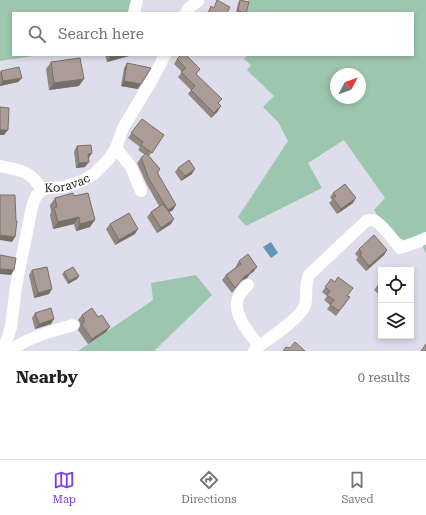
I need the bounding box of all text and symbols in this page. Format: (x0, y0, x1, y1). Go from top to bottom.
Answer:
search box (12, 12, 414, 56)
icon: search (26, 23, 48, 45)
text: Search here (58, 25, 144, 43)
north arrow (330, 68, 366, 104)
street label: Koravac (44, 171, 93, 195)
map controls (378, 267, 414, 339)
button: locate (378, 267, 414, 303)
button: layers (378, 303, 414, 339)
text: Nearby (16, 367, 78, 387)
text: 0 results (358, 370, 410, 385)
tab: Map (53, 469, 76, 506)
tab: Directions (181, 469, 236, 506)
tab: Saved (342, 469, 373, 506)

